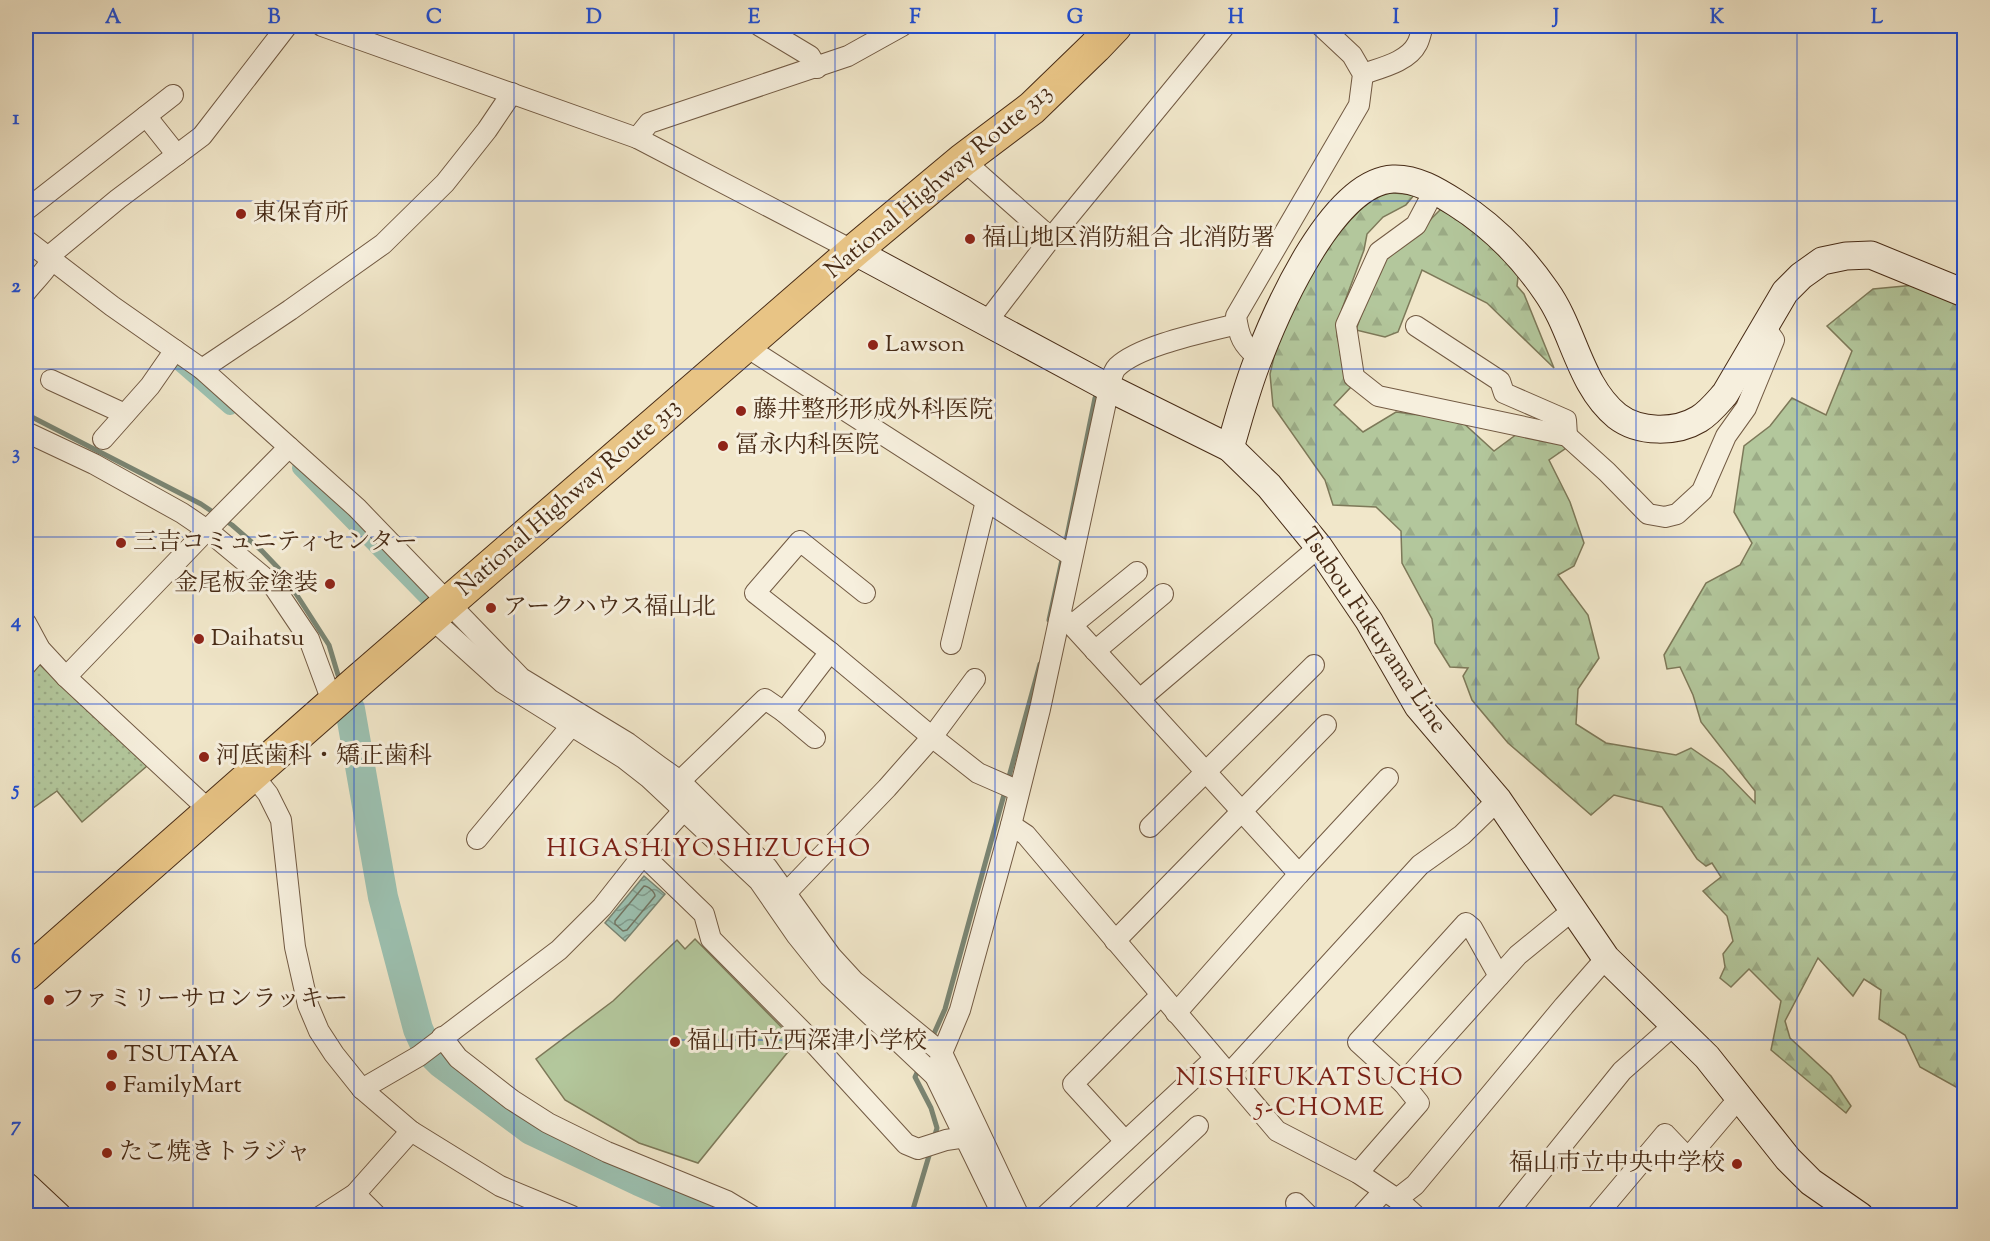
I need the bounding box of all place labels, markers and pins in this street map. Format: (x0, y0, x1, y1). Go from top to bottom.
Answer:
place label: 東保育所 (253, 197, 349, 231)
marker: 東保育所 (234, 207, 248, 221)
place label: 福山地区消防組合 北消防署 (982, 222, 1275, 256)
marker: 福山地区消防組合 北消防署 (963, 232, 977, 246)
place label: Lawson (885, 328, 965, 362)
marker: Lawson (866, 338, 880, 352)
place label: 藤井整形形成外科医院 (753, 394, 993, 428)
marker: 藤井整形形成外科医院 (734, 404, 748, 418)
place label: 冨永内科医院 (735, 429, 879, 463)
marker: 冨永内科医院 (716, 439, 730, 453)
place label: 三吉コミュニティセンター (133, 526, 418, 560)
marker: 三吉コミュニティセンター (114, 536, 128, 550)
place label: 金尾板金塗装 (174, 567, 318, 601)
marker: 金尾板金塗装 (323, 577, 337, 591)
place label: アークハウス福山北 (503, 591, 716, 625)
marker: アークハウス福山北 (484, 601, 498, 615)
place label: Daihatsu (211, 622, 304, 656)
marker: Daihatsu (192, 632, 206, 646)
place label: 河底歯科・矯正歯科 (216, 740, 432, 774)
marker: 河底歯科・矯正歯科 (197, 750, 211, 764)
place label: ファミリーサロンラッキー (61, 983, 348, 1017)
marker: ファミリーサロンラッキー (42, 993, 56, 1007)
place label: 福山市立西深津小学校 (687, 1025, 927, 1059)
marker: 福山市立西深津小学校 (668, 1035, 682, 1049)
place label: TSUTAYA (124, 1038, 239, 1072)
marker: TSUTAYA (105, 1048, 119, 1062)
place label: FamilyMart (123, 1069, 242, 1103)
marker: FamilyMart (104, 1079, 118, 1093)
place label: たこ焼きトラジャ (119, 1136, 311, 1170)
marker: たこ焼きトラジャ (100, 1146, 114, 1160)
place label: 福山市立中央中学校 (1509, 1147, 1725, 1181)
marker: 福山市立中央中学校 (1730, 1157, 1744, 1171)

